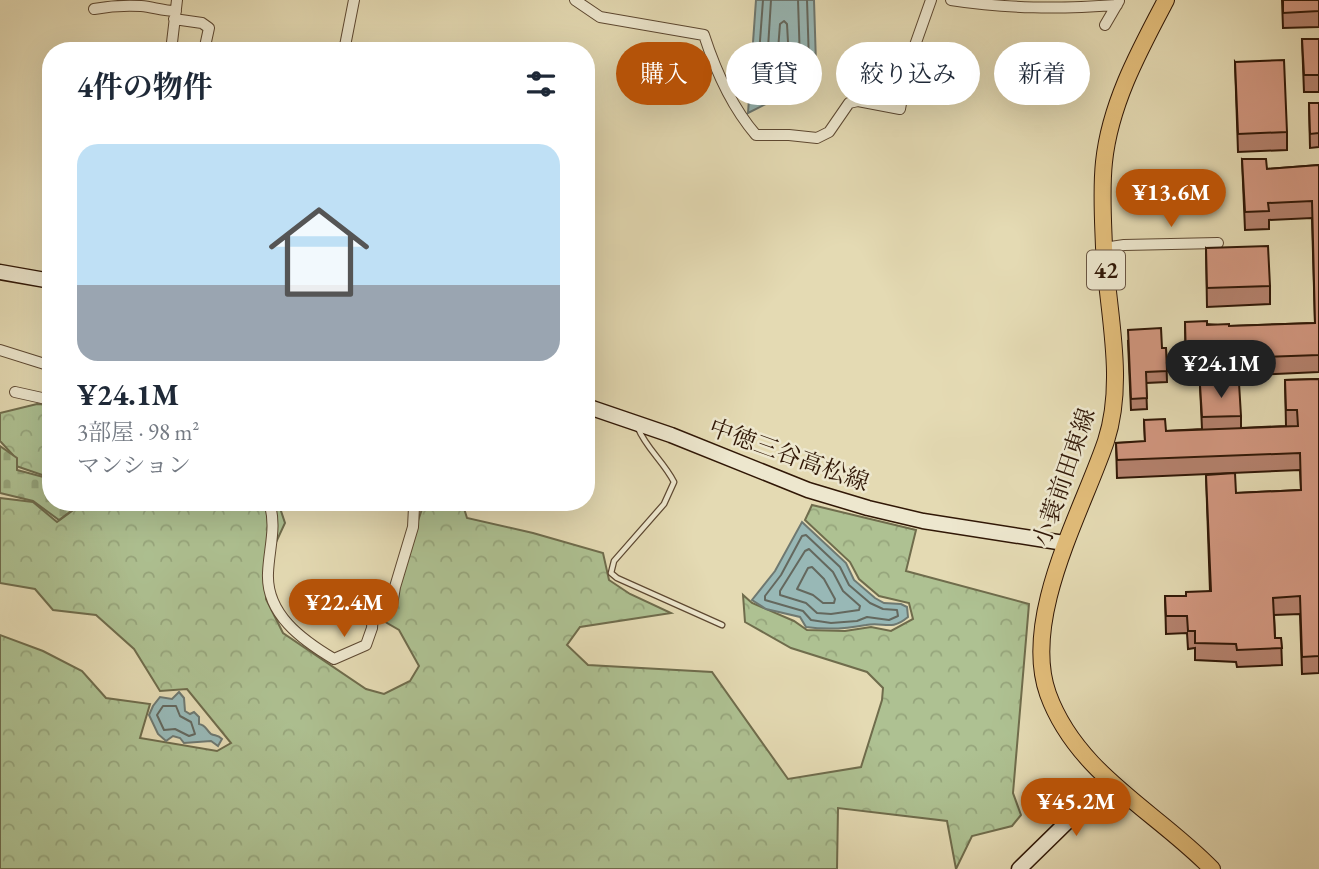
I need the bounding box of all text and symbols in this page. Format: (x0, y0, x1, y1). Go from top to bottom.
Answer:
chip: 購入 (616, 42, 712, 105)
chip: 賃貸 (726, 42, 822, 105)
chip: 絞り込み (836, 42, 980, 105)
chip: 新着 (994, 42, 1090, 105)
icon: filters (522, 65, 560, 103)
text: 4件の物件 (77, 67, 213, 106)
pin: ¥13.6M (1114, 170, 1228, 229)
text: ¥13.6M (1132, 177, 1210, 207)
icon: home (256, 189, 382, 315)
road number: 42 (1087, 250, 1125, 290)
pin: ¥24.1M (1164, 340, 1278, 400)
text: ¥24.1M (1182, 348, 1260, 378)
text: ¥24.1M (77, 375, 179, 414)
street label: 小蓑前田東線 (1025, 404, 1102, 550)
street label: 中徳三谷高松線 (705, 411, 873, 498)
text: 3部屋 · 98 m² (77, 417, 199, 447)
text: マンション (77, 450, 191, 480)
pin: ¥22.4M (287, 580, 401, 639)
text: ¥22.4M (305, 587, 383, 617)
pin: ¥45.2M (1019, 778, 1133, 838)
text: ¥45.2M (1037, 786, 1115, 816)

